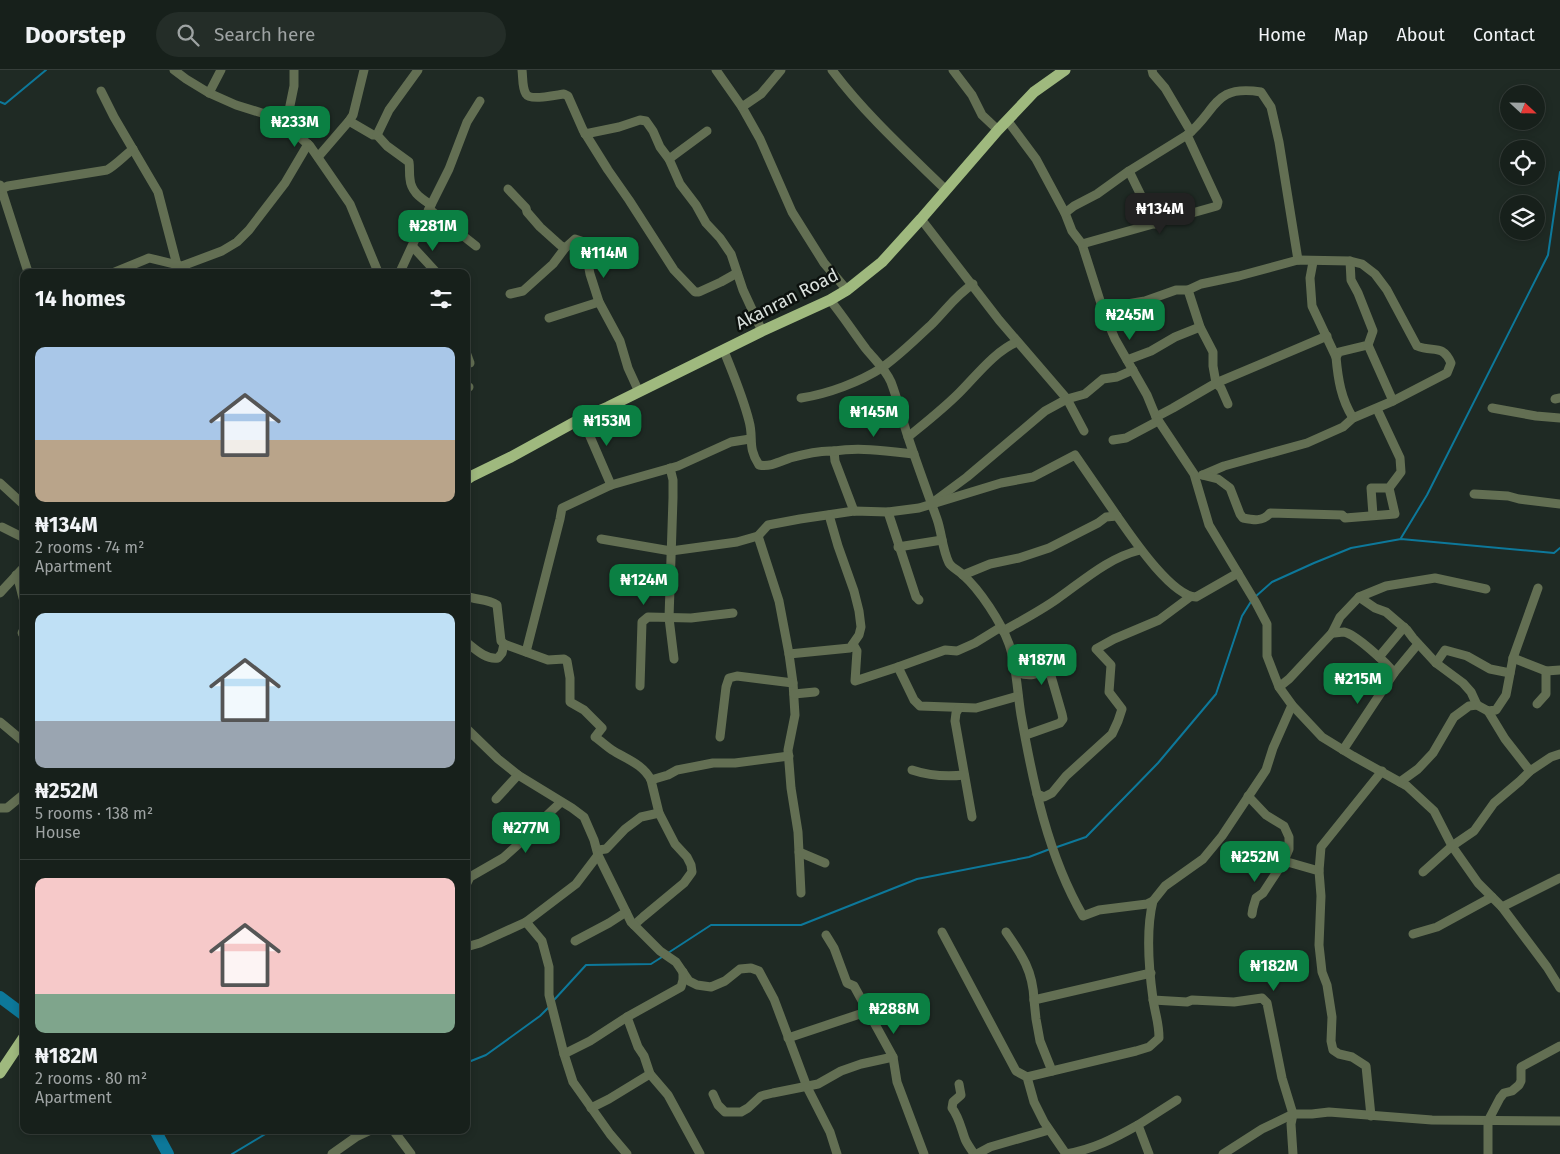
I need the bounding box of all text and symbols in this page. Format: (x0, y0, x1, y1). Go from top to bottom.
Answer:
search box (156, 12, 506, 57)
text: Doorstep (25, 21, 126, 49)
icon: search (174, 21, 202, 49)
text: Search here (214, 23, 315, 46)
text: Home (1258, 24, 1306, 46)
text: Map (1334, 24, 1368, 46)
text: About (1396, 24, 1445, 46)
text: Contact (1473, 24, 1535, 46)
north arrow (1500, 85, 1545, 130)
map controls (1500, 85, 1545, 240)
pin: ₦233M (260, 106, 330, 148)
text: ₦233M (271, 112, 319, 131)
button: locate (1500, 140, 1545, 185)
pin: ₦134M (1125, 192, 1195, 235)
button: layers (1500, 195, 1545, 240)
text: ₦134M (1136, 199, 1184, 218)
pin: ₦281M (398, 210, 468, 252)
text: ₦281M (409, 216, 457, 235)
pin: ₦114M (569, 236, 639, 279)
text: ₦114M (581, 243, 627, 262)
street label: Akanran Road (732, 264, 842, 334)
icon: filters (427, 285, 455, 313)
text: 14 homes (35, 286, 125, 312)
pin: ₦245M (1095, 298, 1165, 341)
text: ₦245M (1106, 305, 1154, 324)
icon: home (200, 380, 290, 470)
pin: ₦145M (839, 396, 909, 438)
text: ₦145M (850, 402, 898, 421)
pin: ₦153M (572, 404, 642, 447)
text: ₦153M (583, 411, 631, 430)
text: ₦134M (35, 512, 98, 538)
text: 2 rooms · 74 m² (35, 538, 144, 557)
text: Apartment (35, 557, 112, 576)
pin: ₦124M (609, 564, 679, 606)
text: ₦124M (620, 570, 668, 589)
pin: ₦187M (1007, 644, 1077, 686)
icon: home (200, 645, 290, 735)
text: ₦187M (1018, 650, 1066, 669)
pin: ₦215M (1323, 662, 1393, 705)
text: ₦215M (1335, 669, 1382, 688)
text: ₦252M (35, 778, 98, 804)
text: 5 rooms · 138 m² (35, 804, 153, 823)
pin: ₦277M (491, 812, 561, 854)
text: ₦277M (503, 818, 549, 837)
text: House (35, 823, 81, 842)
pin: ₦252M (1220, 840, 1290, 883)
text: ₦252M (1231, 847, 1279, 866)
icon: home (200, 910, 290, 1000)
pin: ₦182M (1239, 950, 1309, 992)
text: ₦182M (1250, 956, 1298, 975)
pin: ₦288M (859, 992, 929, 1035)
text: ₦288M (869, 999, 919, 1018)
text: ₦182M (35, 1043, 98, 1069)
text: 2 rooms · 80 m² (35, 1069, 147, 1088)
text: Apartment (35, 1088, 112, 1107)

